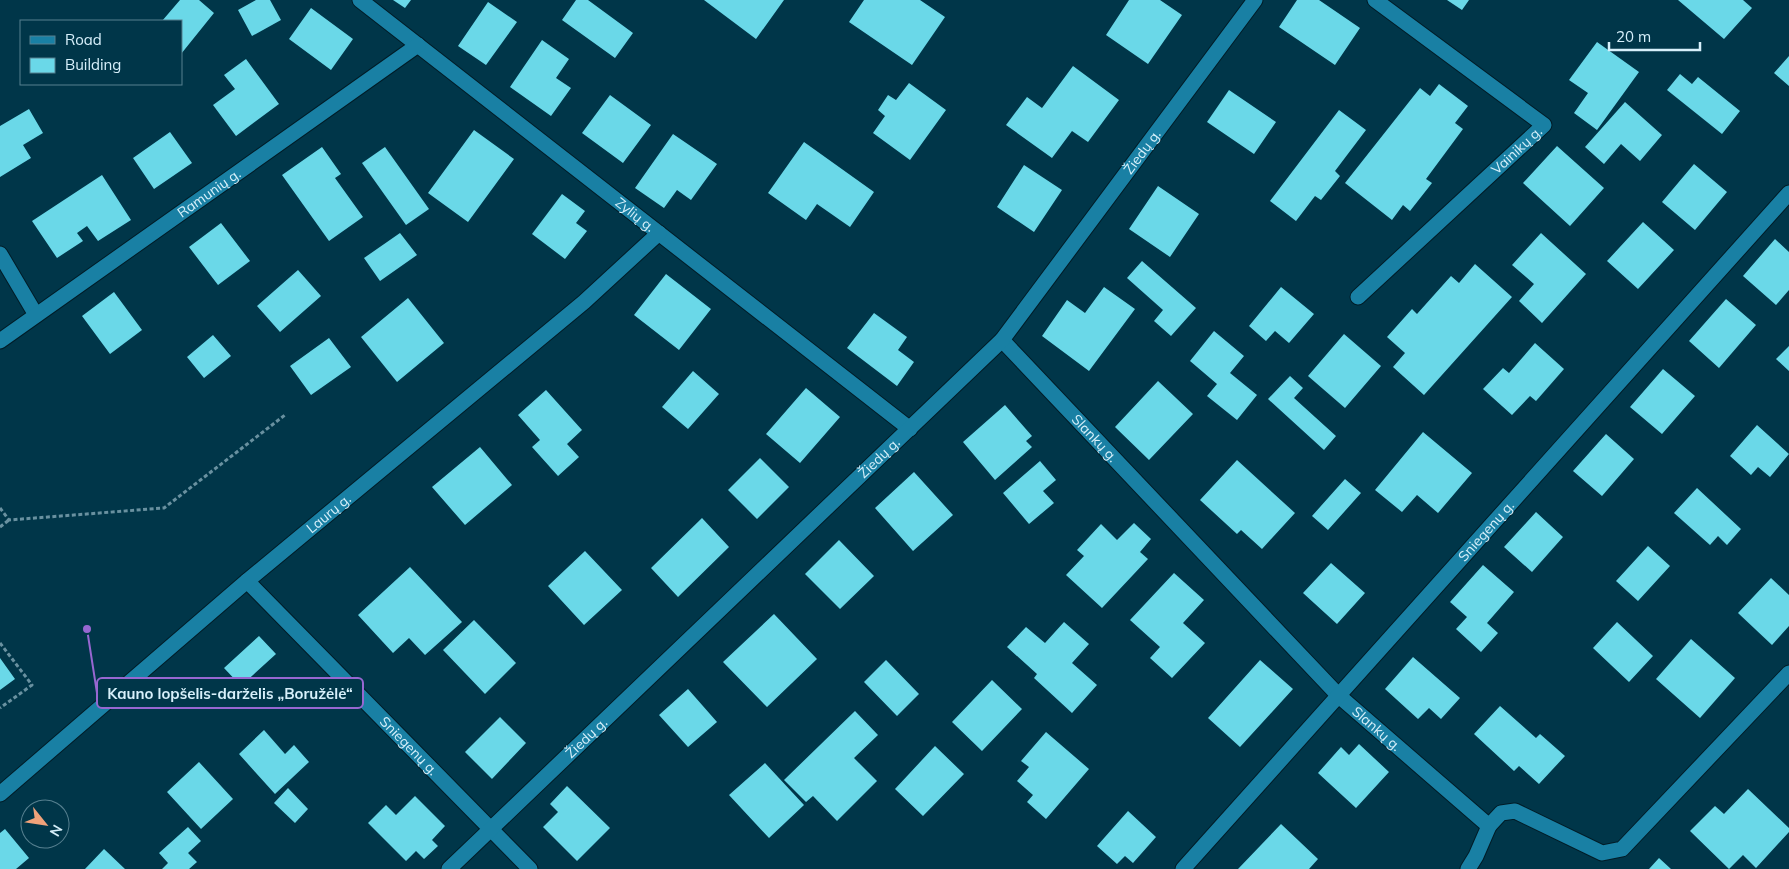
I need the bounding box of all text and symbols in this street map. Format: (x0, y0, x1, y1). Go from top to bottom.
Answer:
legend (20, 20, 182, 85)
scale bar (1609, 20, 1700, 52)
text: 20 m (1616, 27, 1651, 46)
text: Road (65, 30, 102, 49)
text: Building (65, 55, 121, 74)
street label: Vainikų g. (1487, 122, 1546, 178)
street label: Žiedų g. (1120, 126, 1165, 178)
street label: Ramunių g. (174, 164, 244, 222)
street label: Zylių g. (612, 194, 659, 236)
street label: Slankų g. (1068, 410, 1122, 466)
street label: Žiedų g. (854, 434, 904, 482)
street label: Laurų g. (303, 490, 355, 537)
street label: Sniegenų g. (1454, 497, 1518, 565)
callout: Kauno lopšelis-darželis „Boružėlė“ (97, 678, 363, 708)
text: Kauno lopšelis-darželis „Boružėlė“ (107, 684, 353, 703)
street label: Slankų g. (1348, 702, 1405, 755)
street label: Sniegenų g. (376, 712, 442, 779)
street label: Žiedų g. (562, 713, 611, 762)
north arrow (20, 799, 70, 849)
text: N (46, 821, 67, 840)

